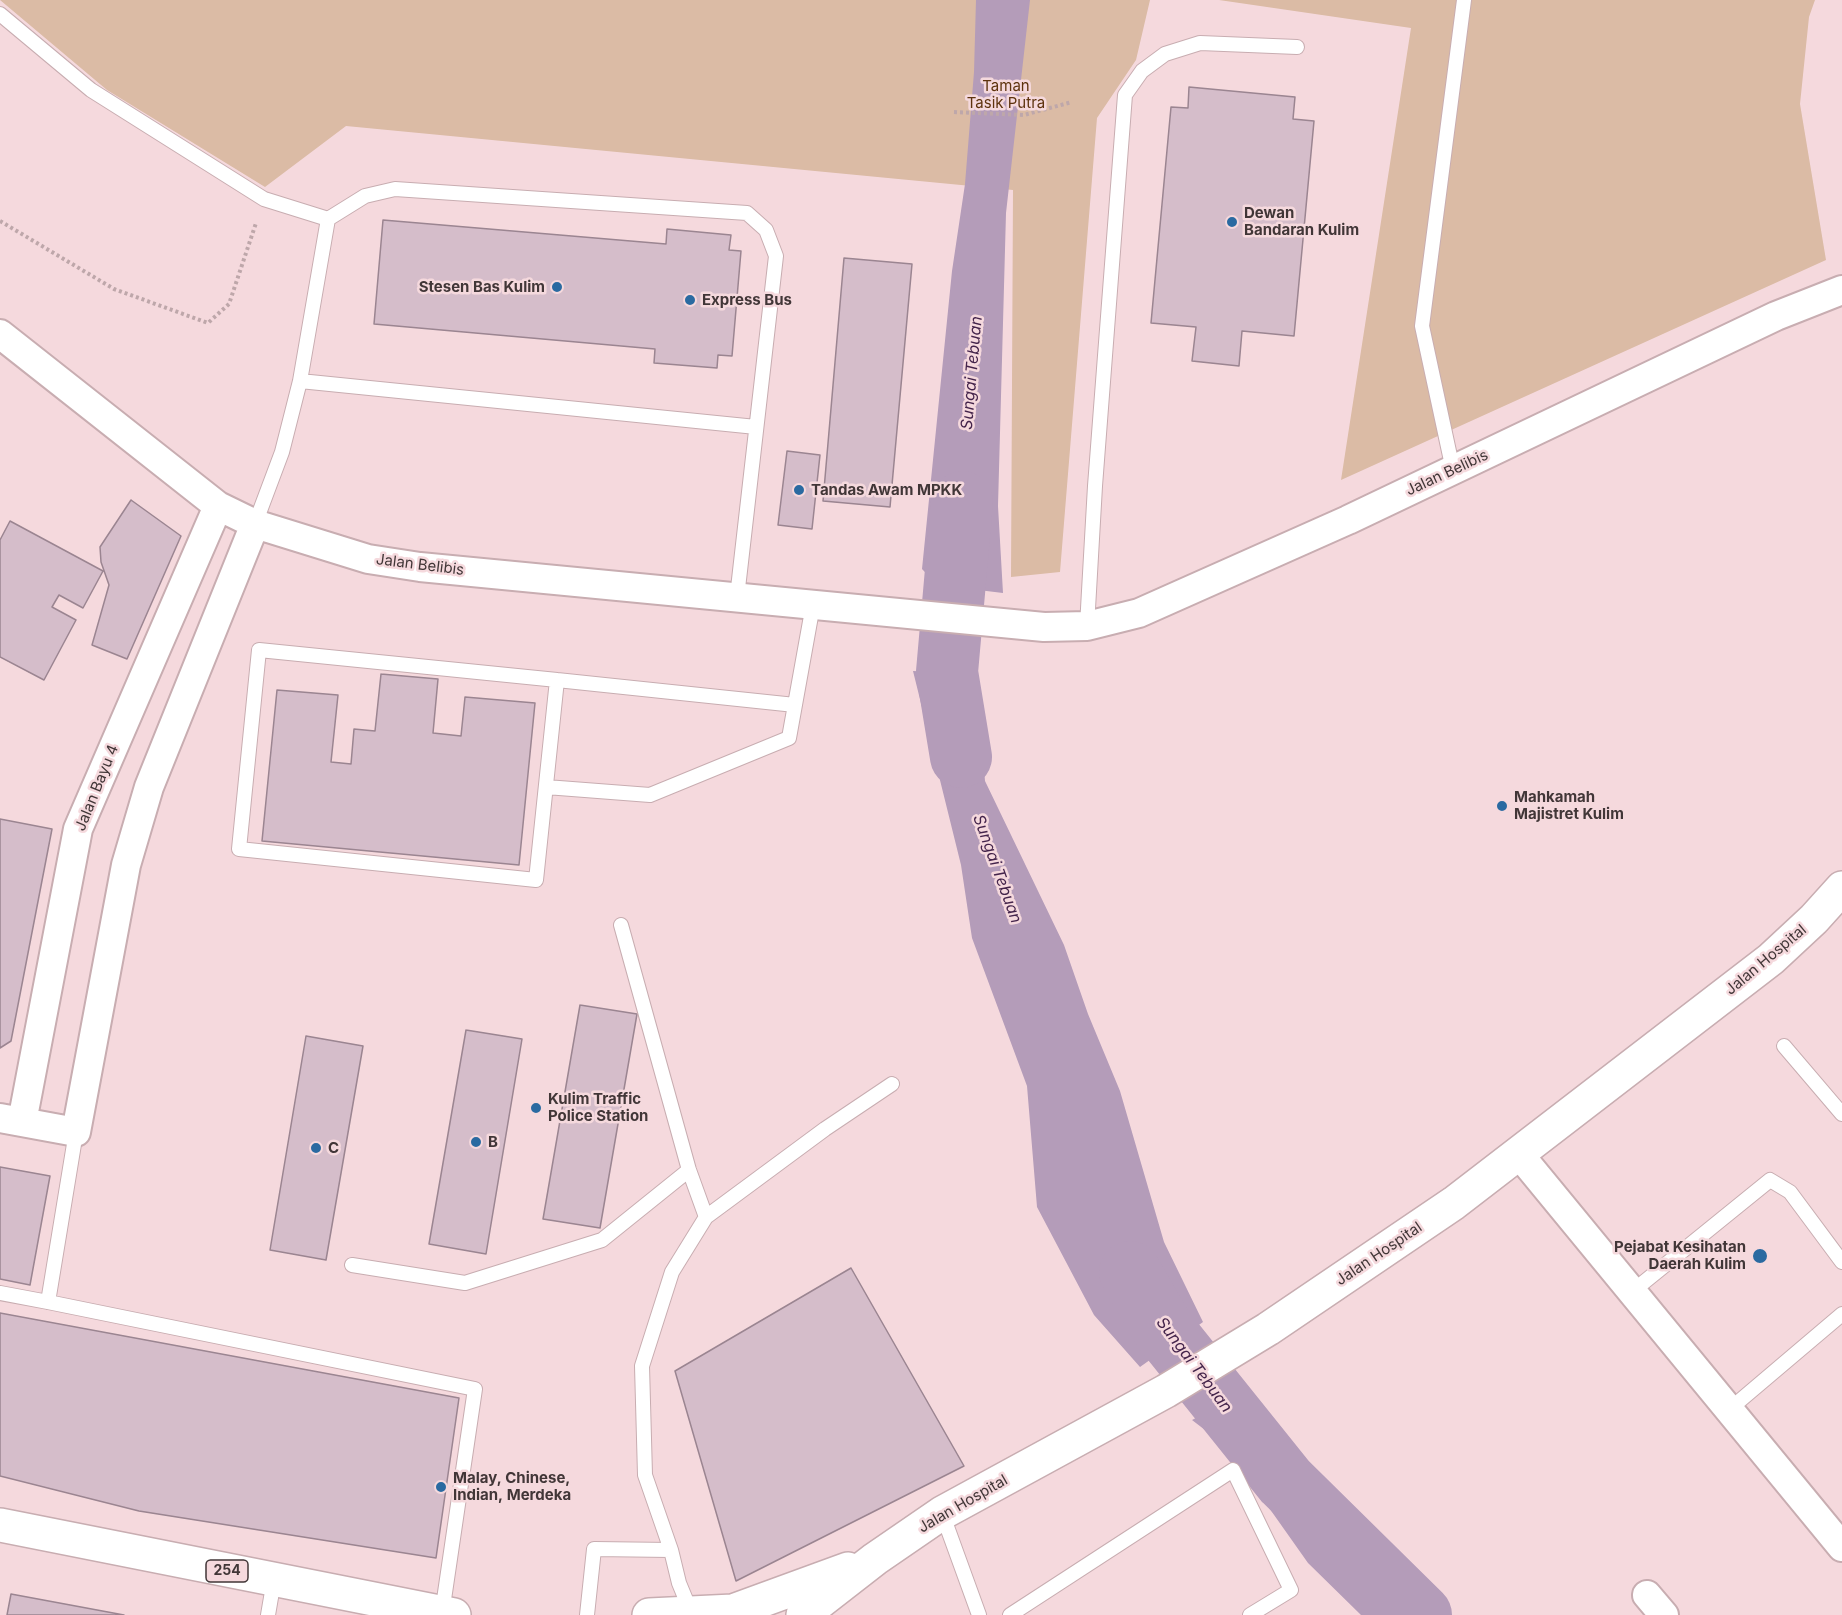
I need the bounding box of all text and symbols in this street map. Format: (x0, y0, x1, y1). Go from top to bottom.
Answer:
park label: Taman Tasik Putra (967, 77, 1045, 112)
place label: Dewan Bandaran Kulim (1244, 204, 1359, 239)
marker: Dewan Bandaran Kulim (1225, 215, 1239, 229)
place label: Stesen Bas Kulim (419, 278, 545, 296)
marker: Stesen Bas Kulim (550, 280, 564, 294)
place label: Express Bus (702, 291, 792, 309)
marker: Express Bus (683, 293, 697, 307)
water label: Sungai Tebuan (957, 315, 987, 431)
street label: Jalan Belibis (1403, 446, 1491, 500)
place label: Tandas Awam MPKK (811, 481, 962, 499)
marker: Tandas Awam MPKK (792, 483, 806, 497)
street label: Jalan Belibis (375, 551, 465, 579)
street label: Jalan Bayu 4 (72, 742, 122, 834)
place label: Mahkamah Majistret Kulim (1514, 788, 1624, 823)
marker: Mahkamah Majistret Kulim (1495, 799, 1509, 813)
water label: Sungai Tebuan (968, 812, 1026, 926)
street label: Jalan Hospital (1722, 921, 1810, 999)
place label: Kulim Traffic Police Station (548, 1090, 648, 1125)
marker: Kulim Traffic Police Station (529, 1101, 543, 1115)
place label: B (488, 1133, 498, 1151)
marker: B (469, 1135, 483, 1149)
place label: C (328, 1139, 339, 1157)
marker: C (309, 1141, 323, 1155)
street label: Jalan Hospital (1333, 1219, 1425, 1289)
place label: Pejabat Kesihatan Daerah Kulim (1614, 1238, 1746, 1273)
marker: Pejabat Kesihatan Daerah Kulim (1751, 1247, 1769, 1265)
water label: Sungai Tebuan (1152, 1314, 1236, 1416)
place label: Malay, Chinese, Indian, Merdeka (453, 1469, 571, 1504)
street label: Jalan Hospital (915, 1471, 1011, 1537)
marker: Malay, Chinese, Indian, Merdeka (434, 1480, 448, 1494)
road number: 254 (206, 1560, 248, 1582)

